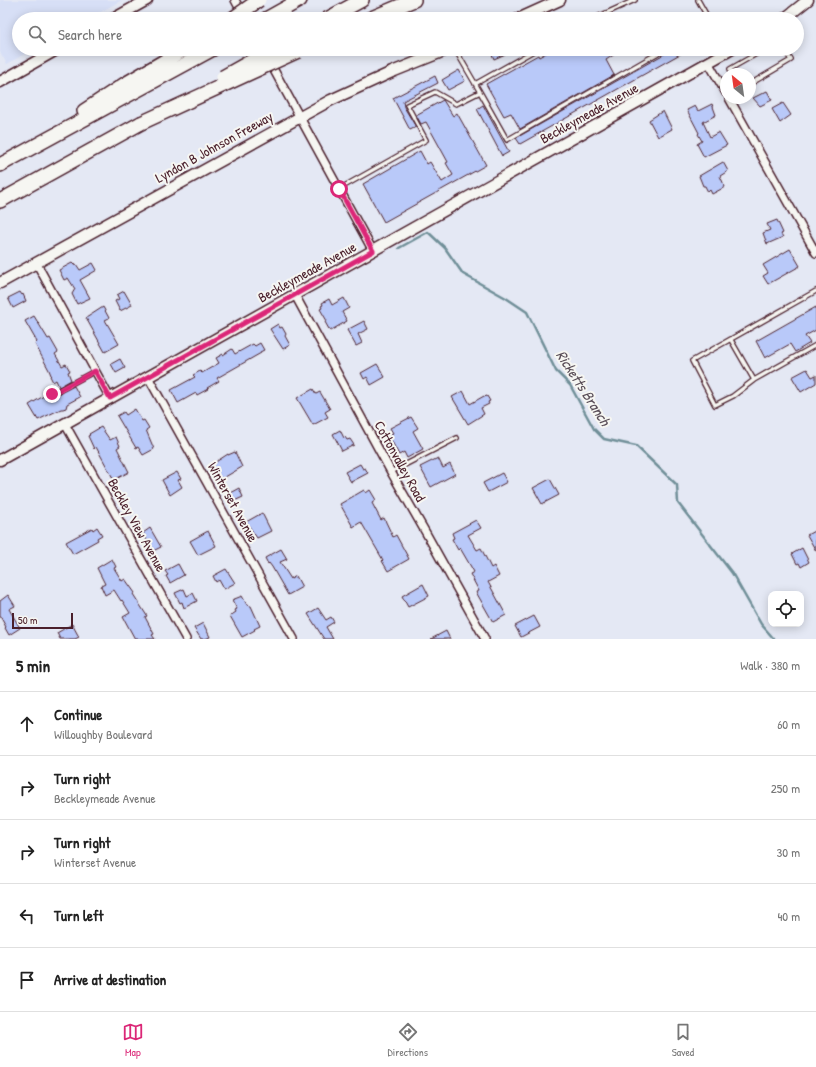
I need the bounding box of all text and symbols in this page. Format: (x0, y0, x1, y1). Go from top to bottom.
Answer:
search box (12, 12, 804, 56)
icon: search (26, 23, 48, 45)
text: Search here (58, 24, 122, 45)
north arrow (720, 68, 756, 104)
street label: Beckleymeade Avenue (536, 78, 642, 148)
street label: Lyndon B Johnson Freeway (152, 106, 277, 188)
route start (330, 180, 348, 198)
street label: Beckleymeade Avenue (254, 237, 360, 307)
water label: Ricketts Branch (551, 346, 617, 431)
route end (43, 385, 61, 403)
street label: Cottonvalley Road (370, 417, 431, 506)
street label: Winterset Avenue (204, 459, 263, 545)
street label: Beckley View Avenue (103, 475, 171, 576)
map controls (768, 591, 804, 627)
button: locate (768, 591, 804, 627)
scale bar (12, 611, 73, 630)
text: 50 m (18, 613, 38, 627)
text: 5 min (16, 654, 50, 677)
text: Walk · 380 m (740, 656, 800, 674)
text: Continue (54, 704, 102, 725)
icon: ahead (16, 713, 38, 735)
text: 60 m (777, 715, 800, 733)
text: Willoughby Boulevard (54, 725, 152, 743)
text: Turn right (54, 768, 110, 789)
icon: right (16, 777, 38, 799)
text: 250 m (771, 779, 800, 797)
text: Beckleymeade Avenue (54, 789, 156, 807)
text: Turn right (54, 832, 110, 853)
icon: right (16, 841, 38, 863)
text: 30 m (777, 843, 800, 861)
text: Winterset Avenue (54, 853, 136, 871)
icon: left (16, 905, 38, 927)
text: Turn left (54, 905, 104, 926)
text: 40 m (777, 907, 800, 925)
icon: arrive (16, 969, 38, 991)
text: Arrive at destination (54, 969, 166, 990)
tab: Map (122, 1021, 144, 1059)
tab: Directions (388, 1021, 428, 1059)
tab: Saved (672, 1021, 694, 1059)

